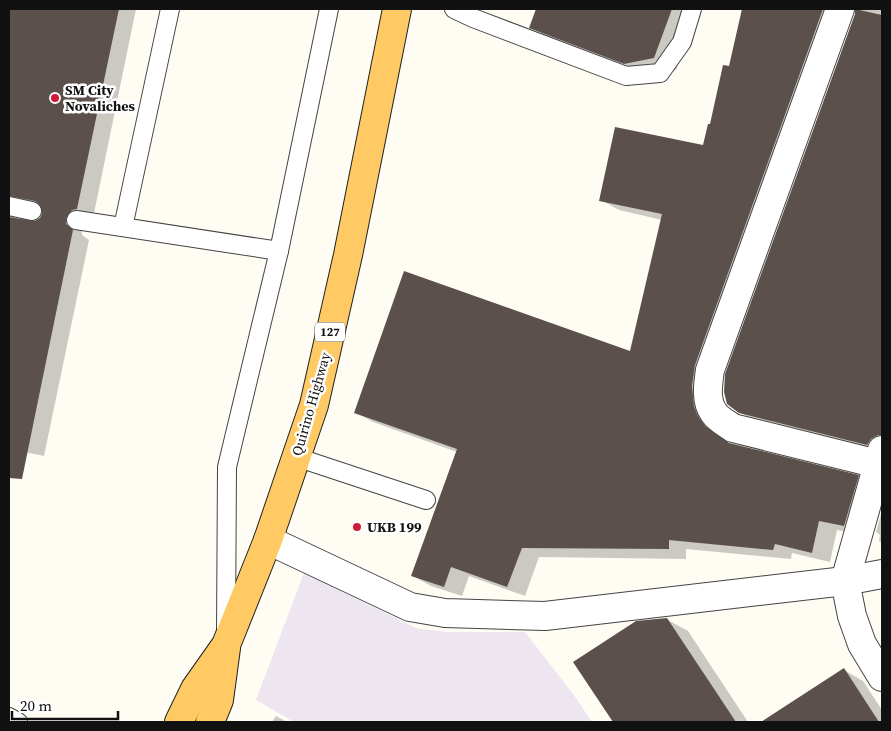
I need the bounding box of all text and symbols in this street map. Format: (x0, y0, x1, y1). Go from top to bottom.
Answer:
place label: SM City Novaliches (65, 80, 136, 116)
marker: SM City Novaliches (49, 92, 61, 104)
road number: 127 (315, 322, 345, 342)
street label: Quirino Highway (287, 349, 336, 458)
place label: UKB 199 (367, 517, 422, 537)
marker: UKB 199 (351, 521, 363, 533)
scale bar (12, 688, 119, 720)
text: 20 m (20, 695, 52, 716)

